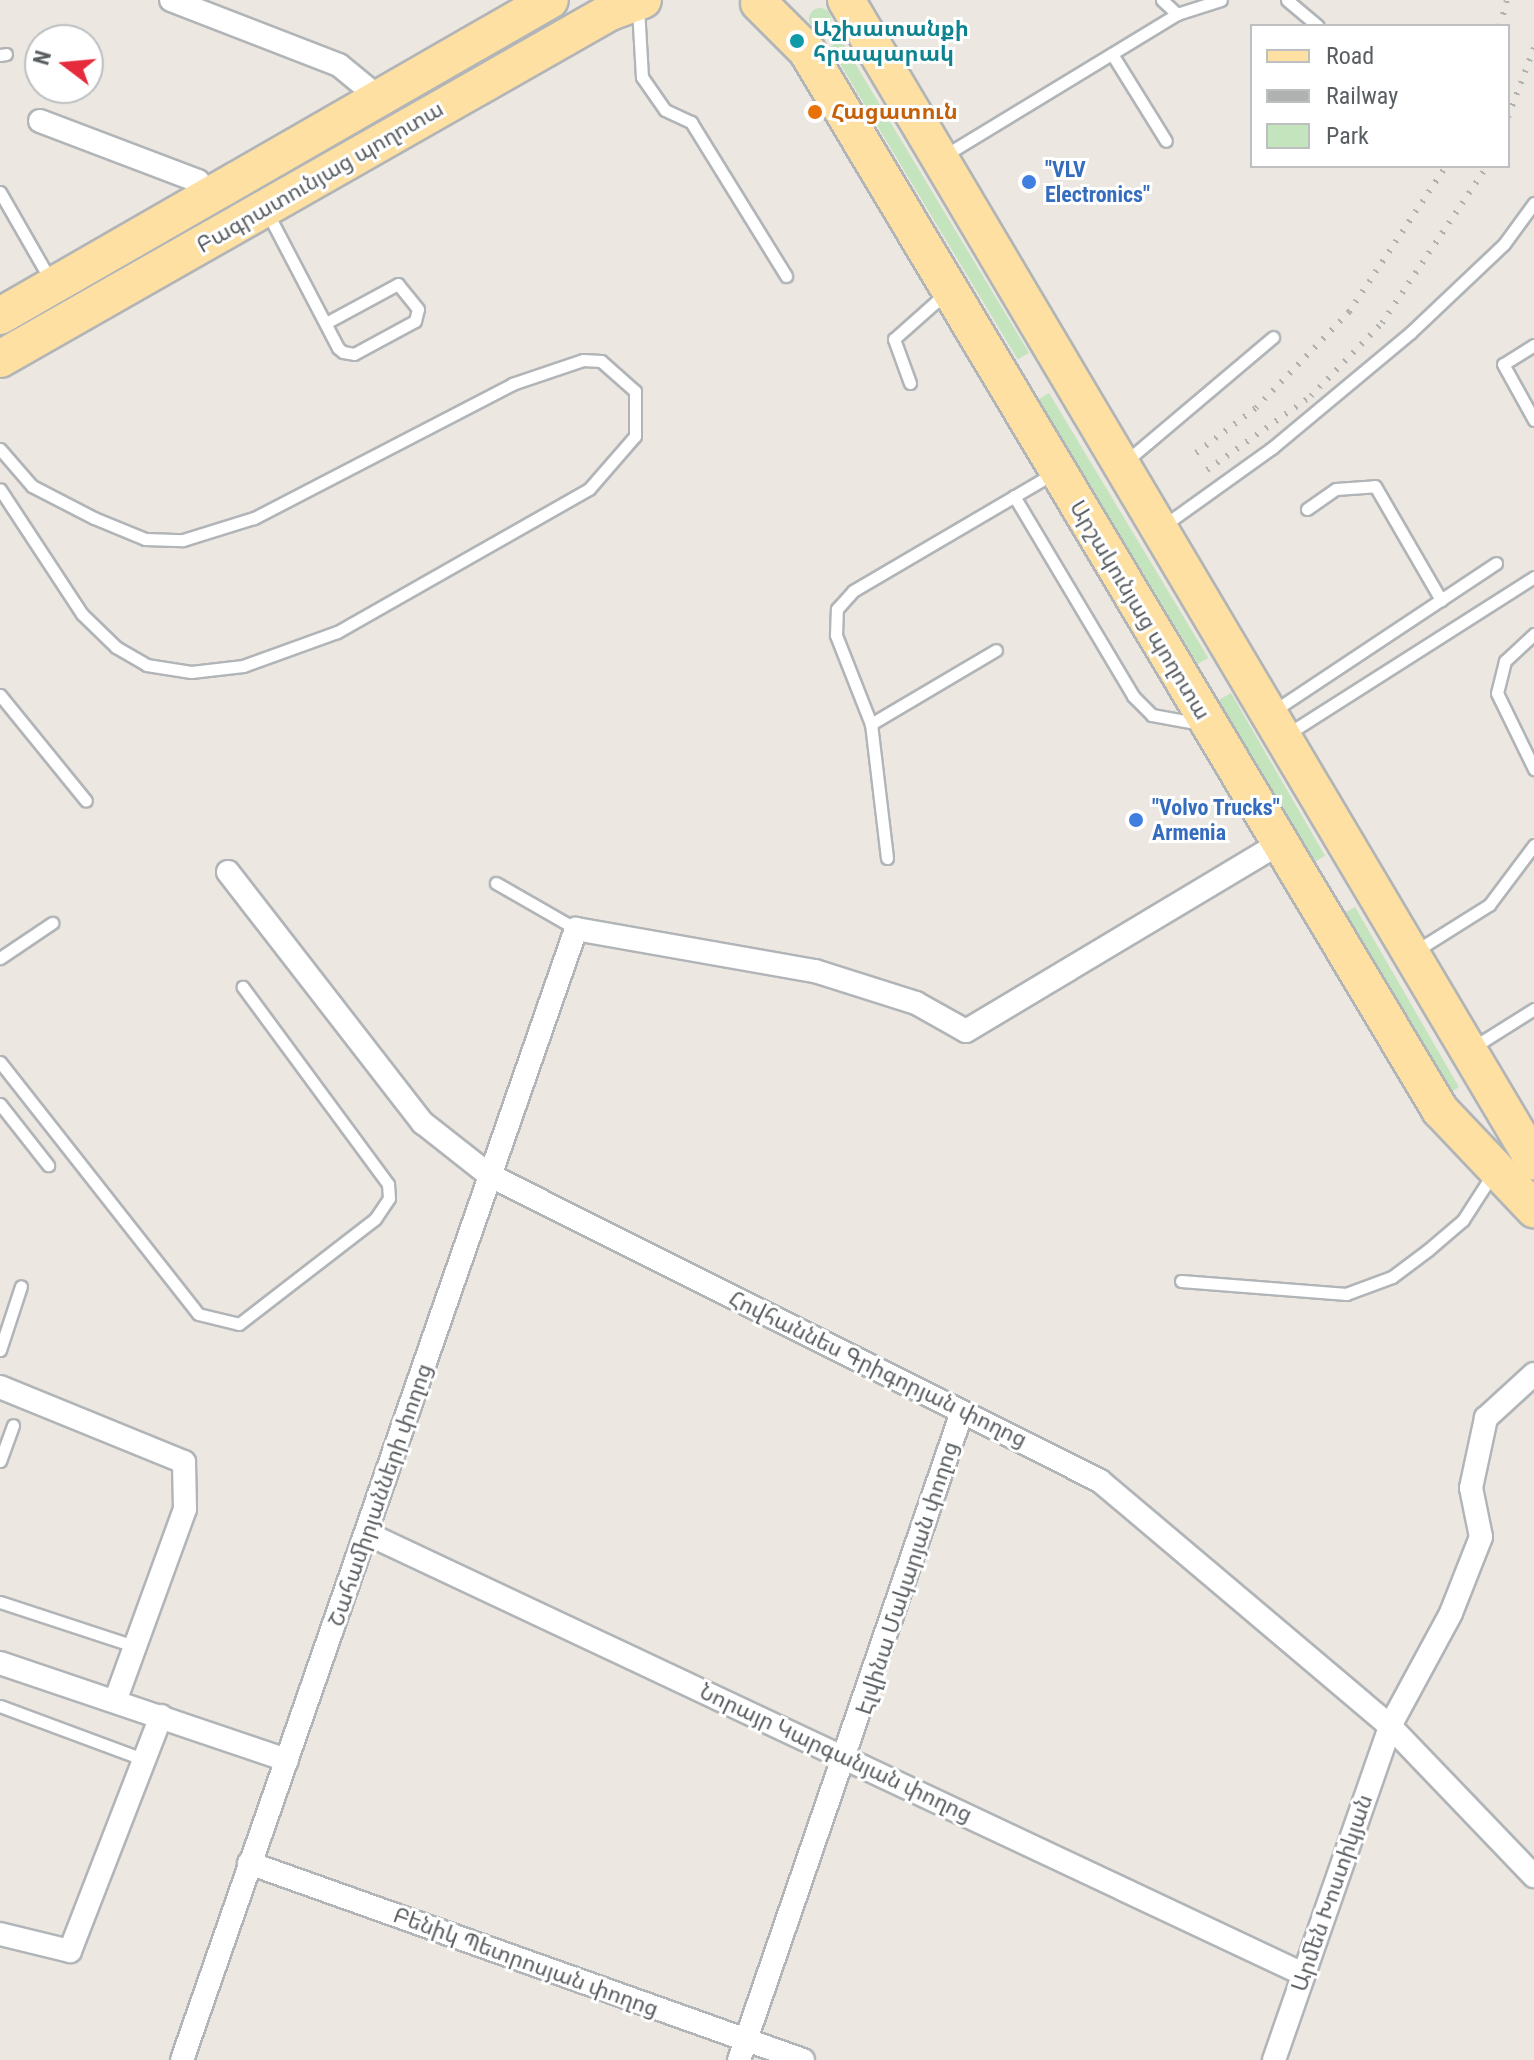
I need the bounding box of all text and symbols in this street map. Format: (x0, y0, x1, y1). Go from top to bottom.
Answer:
place label: Աշխատանքի հրապարակ (813, 15, 969, 66)
north arrow (24, 24, 104, 104)
legend (1250, 24, 1510, 168)
marker: Աշխատանքի հրապարակ (788, 32, 806, 50)
text: Road (1326, 42, 1374, 70)
text: N (28, 48, 56, 68)
text: Railway (1326, 82, 1398, 110)
street label: Բագրատունյաց պողոտա (192, 95, 448, 259)
place label: Հացատուն (831, 99, 958, 125)
marker: Հացատուն (806, 103, 824, 121)
text: Park (1326, 122, 1369, 150)
place label: "VLV Electronics" (1045, 156, 1150, 208)
marker: "VLV Electronics" (1020, 173, 1038, 191)
street label: Արշակունյաց պողոտա (1064, 496, 1216, 724)
place label: "Volvo Trucks" Armenia (1152, 794, 1281, 846)
marker: "Volvo Trucks" Armenia (1127, 811, 1145, 829)
street label: Հովհաննես Գրիգորյան փողոց (725, 1285, 1031, 1453)
street label: Շահամիրյանների փողոց (323, 1360, 437, 1630)
street label: Էլվինա Մակարյան փողոց (850, 1438, 964, 1718)
street label: Նորայր Կարգանյան փողոց (696, 1678, 976, 1828)
street label: Արմեն Խոստիկյան (1286, 1791, 1378, 1995)
street label: Բենիկ Պետրոսյան փողոց (390, 1902, 662, 2022)

